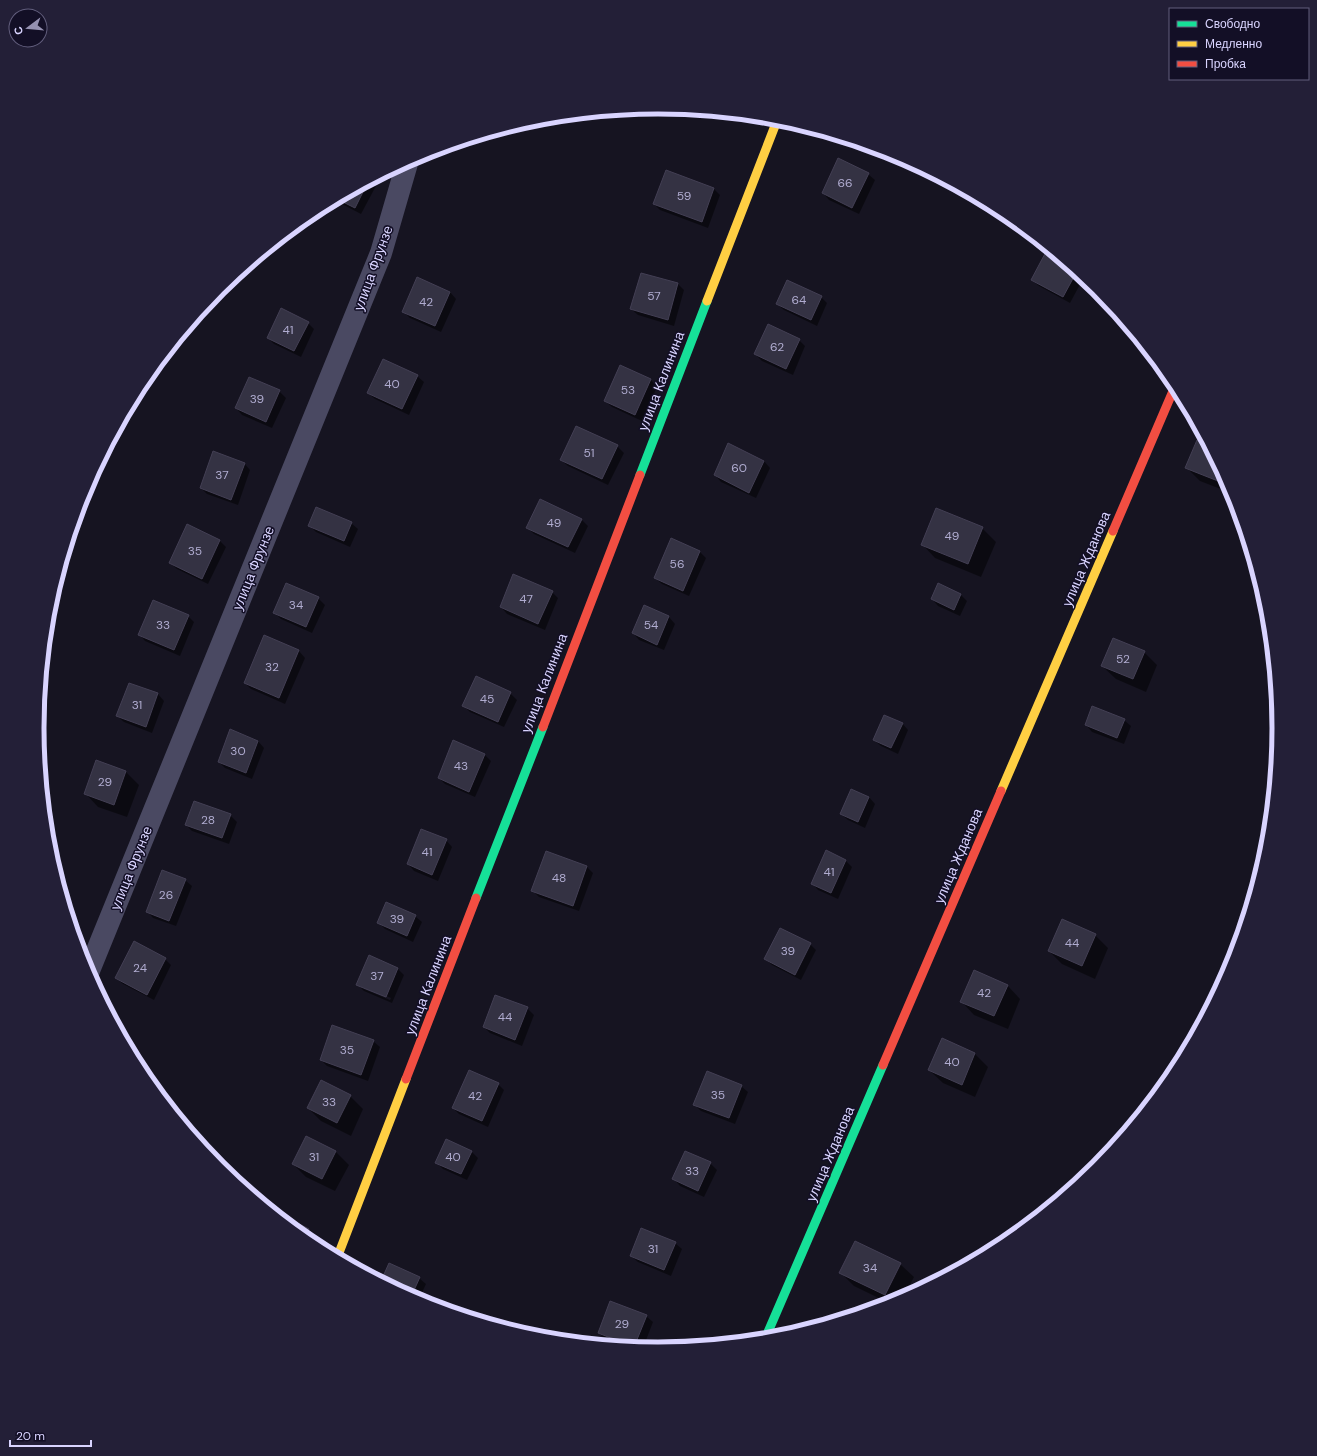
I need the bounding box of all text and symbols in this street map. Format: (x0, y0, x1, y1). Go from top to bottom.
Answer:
north arrow (8, 8, 48, 48)
legend (1169, 8, 1309, 80)
text: Свободно (1205, 16, 1260, 32)
text: С (11, 25, 26, 37)
text: Медленно (1205, 36, 1262, 52)
text: Пробка (1205, 56, 1246, 72)
house number: 66 (837, 175, 853, 191)
house number: 59 (677, 188, 691, 204)
street label: улица Фрунзе (349, 223, 397, 313)
house number: 57 (647, 288, 661, 304)
house number: 64 (792, 292, 806, 308)
house number: 42 (419, 294, 433, 310)
house number: 41 (282, 322, 294, 338)
street label: улица Калинина (634, 328, 688, 433)
house number: 62 (770, 339, 784, 355)
house number: 40 (384, 376, 400, 392)
house number: 53 (621, 382, 635, 398)
house number: 39 (250, 391, 264, 407)
house number: 51 (583, 445, 595, 461)
house number: 60 (731, 460, 747, 476)
house number: 37 (215, 467, 229, 483)
street label: улица Жданова (1058, 508, 1114, 609)
house number: 49 (547, 515, 561, 531)
street label: улица Фрунзе (228, 523, 278, 613)
house number: 49 (945, 528, 959, 544)
house number: 35 (188, 543, 202, 559)
house number: 56 (670, 556, 684, 572)
house number: 47 (519, 591, 533, 607)
house number: 34 (289, 597, 303, 613)
house number: 33 (156, 617, 170, 633)
house number: 54 (644, 617, 658, 633)
street label: улица Калинина (517, 630, 571, 735)
house number: 52 (1116, 651, 1130, 667)
house number: 32 (265, 659, 279, 675)
house number: 45 (480, 691, 494, 707)
house number: 31 (132, 697, 142, 713)
house number: 30 (230, 743, 246, 759)
house number: 43 (454, 758, 468, 774)
house number: 29 (98, 774, 112, 790)
street label: улица Жданова (930, 805, 986, 906)
house number: 28 (201, 812, 215, 828)
street label: улица Фрунзе (106, 823, 156, 913)
house number: 41 (421, 844, 433, 860)
house number: 41 (823, 864, 835, 880)
house number: 48 (552, 870, 566, 886)
house number: 26 (159, 887, 173, 903)
house number: 39 (390, 911, 404, 927)
street label: улица Калинина (401, 932, 455, 1037)
house number: 44 (1065, 935, 1079, 951)
house number: 39 (781, 943, 795, 959)
house number: 24 (133, 960, 147, 976)
house number: 37 (370, 968, 384, 984)
house number: 42 (977, 985, 991, 1001)
house number: 44 (498, 1009, 512, 1025)
house number: 35 (340, 1042, 354, 1058)
house number: 40 (944, 1054, 960, 1070)
house number: 35 (711, 1087, 725, 1103)
house number: 42 (468, 1088, 482, 1104)
house number: 33 (322, 1094, 336, 1110)
street label: улица Жданова (802, 1103, 858, 1204)
house number: 31 (309, 1149, 319, 1165)
house number: 40 (445, 1149, 461, 1165)
house number: 33 (685, 1163, 699, 1179)
house number: 31 (648, 1241, 658, 1257)
house number: 34 (863, 1260, 877, 1276)
house number: 29 (615, 1316, 629, 1332)
scale bar (10, 1422, 91, 1448)
text: 20 m (16, 1428, 45, 1444)

